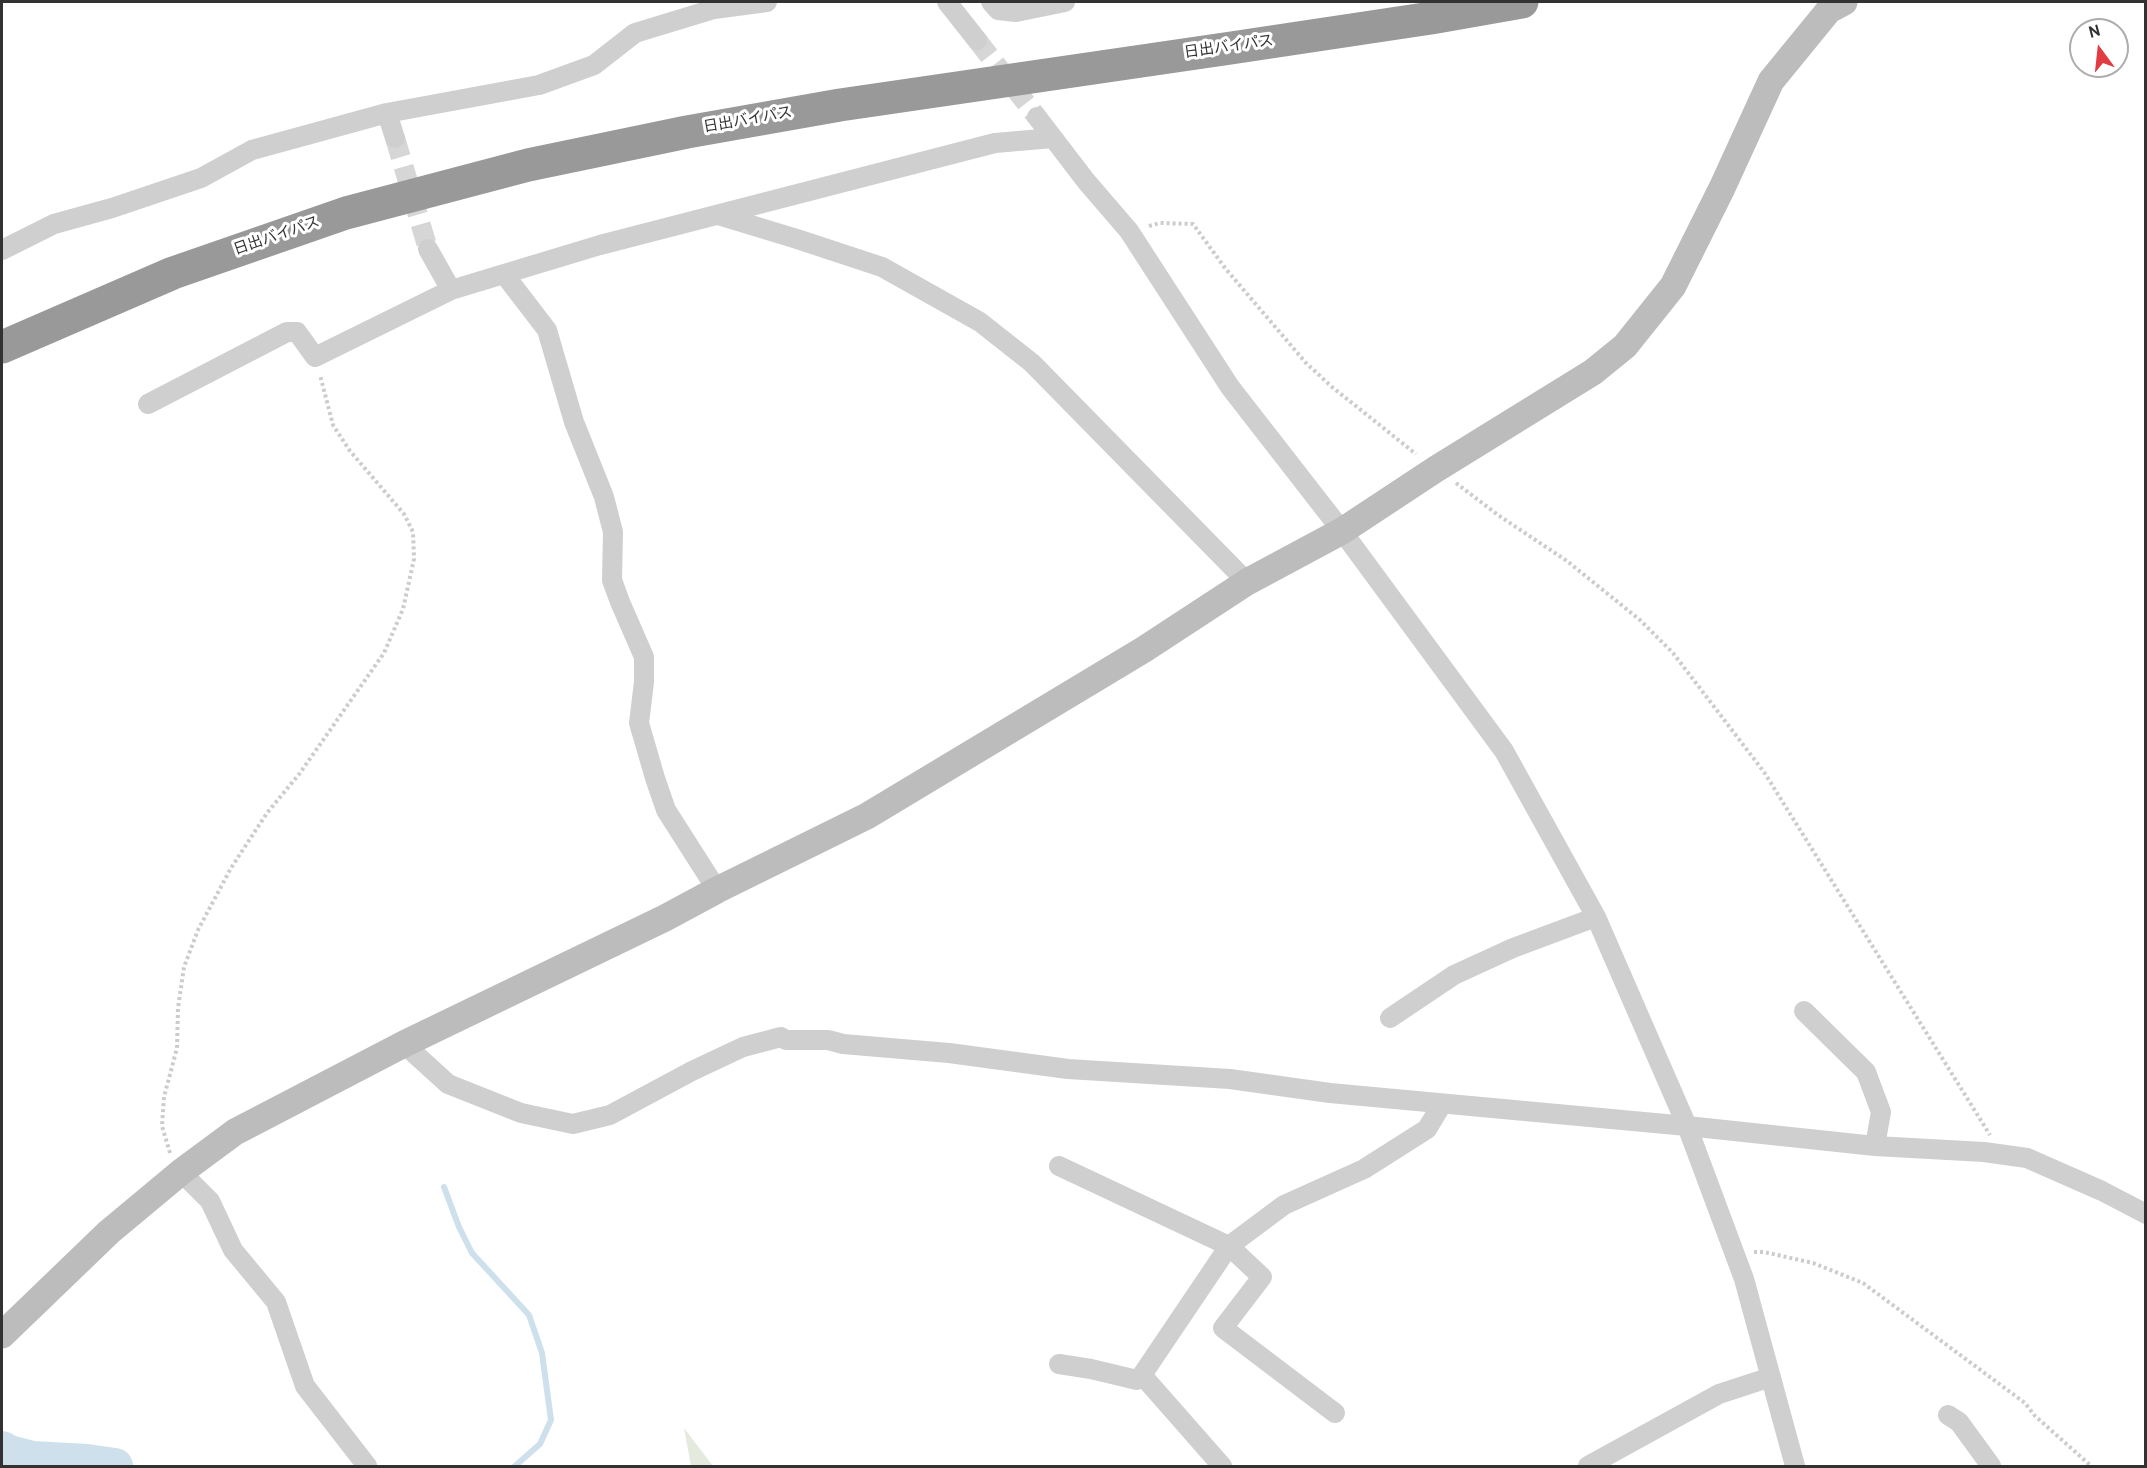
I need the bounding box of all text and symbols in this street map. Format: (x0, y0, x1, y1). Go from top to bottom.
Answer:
north arrow (2069, 18, 2129, 78)
text: N (2087, 21, 2103, 44)
street label: 日出バイパス (1183, 33, 1275, 63)
street label: 日出バイパス (702, 104, 794, 138)
street label: 日出バイパス (232, 214, 322, 260)

